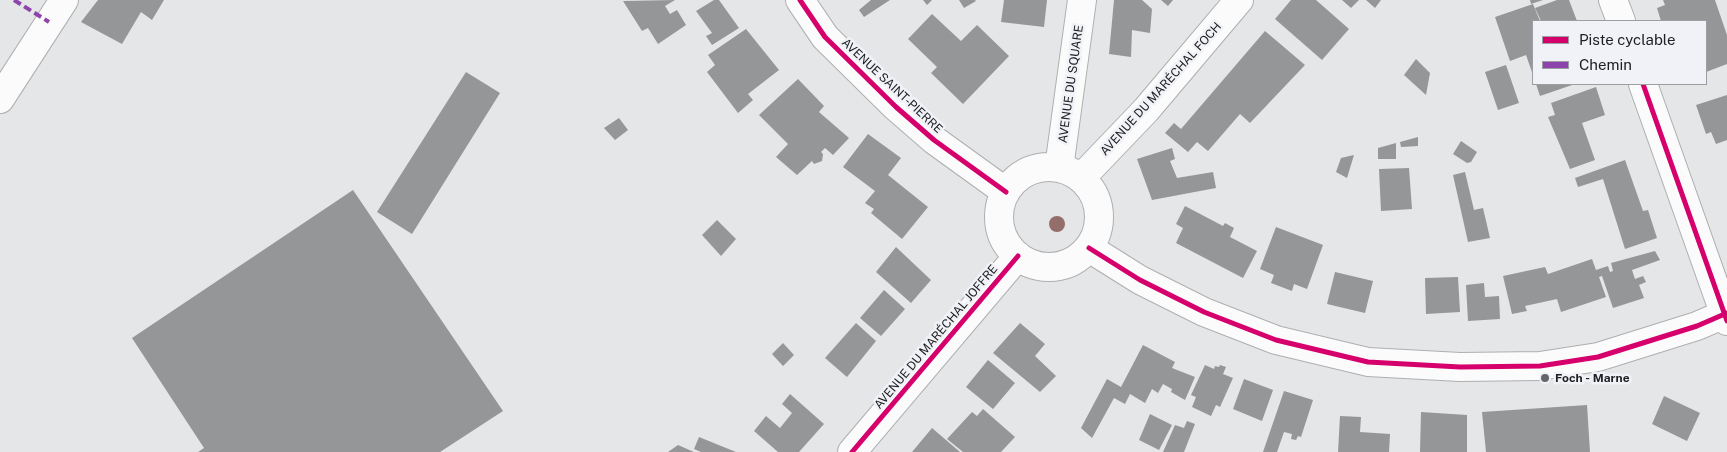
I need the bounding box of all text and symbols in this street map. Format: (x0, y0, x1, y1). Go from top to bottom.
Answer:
street label: AVENUE DU MARÉCHAL FOCH (1097, 20, 1225, 158)
legend (1532, 20, 1707, 85)
street label: AVENUE DU SQUARE (1056, 24, 1086, 144)
text: Piste cyclable (1579, 31, 1676, 48)
street label: AVENUE SAINT-PIERRE (839, 36, 945, 136)
text: Chemin (1579, 56, 1632, 73)
street label: AVENUE DU MARÉCHAL JOFFRE (871, 262, 1001, 412)
place label: Foch - Marne (1555, 371, 1630, 385)
marker: Foch - Marne (1539, 372, 1551, 384)

